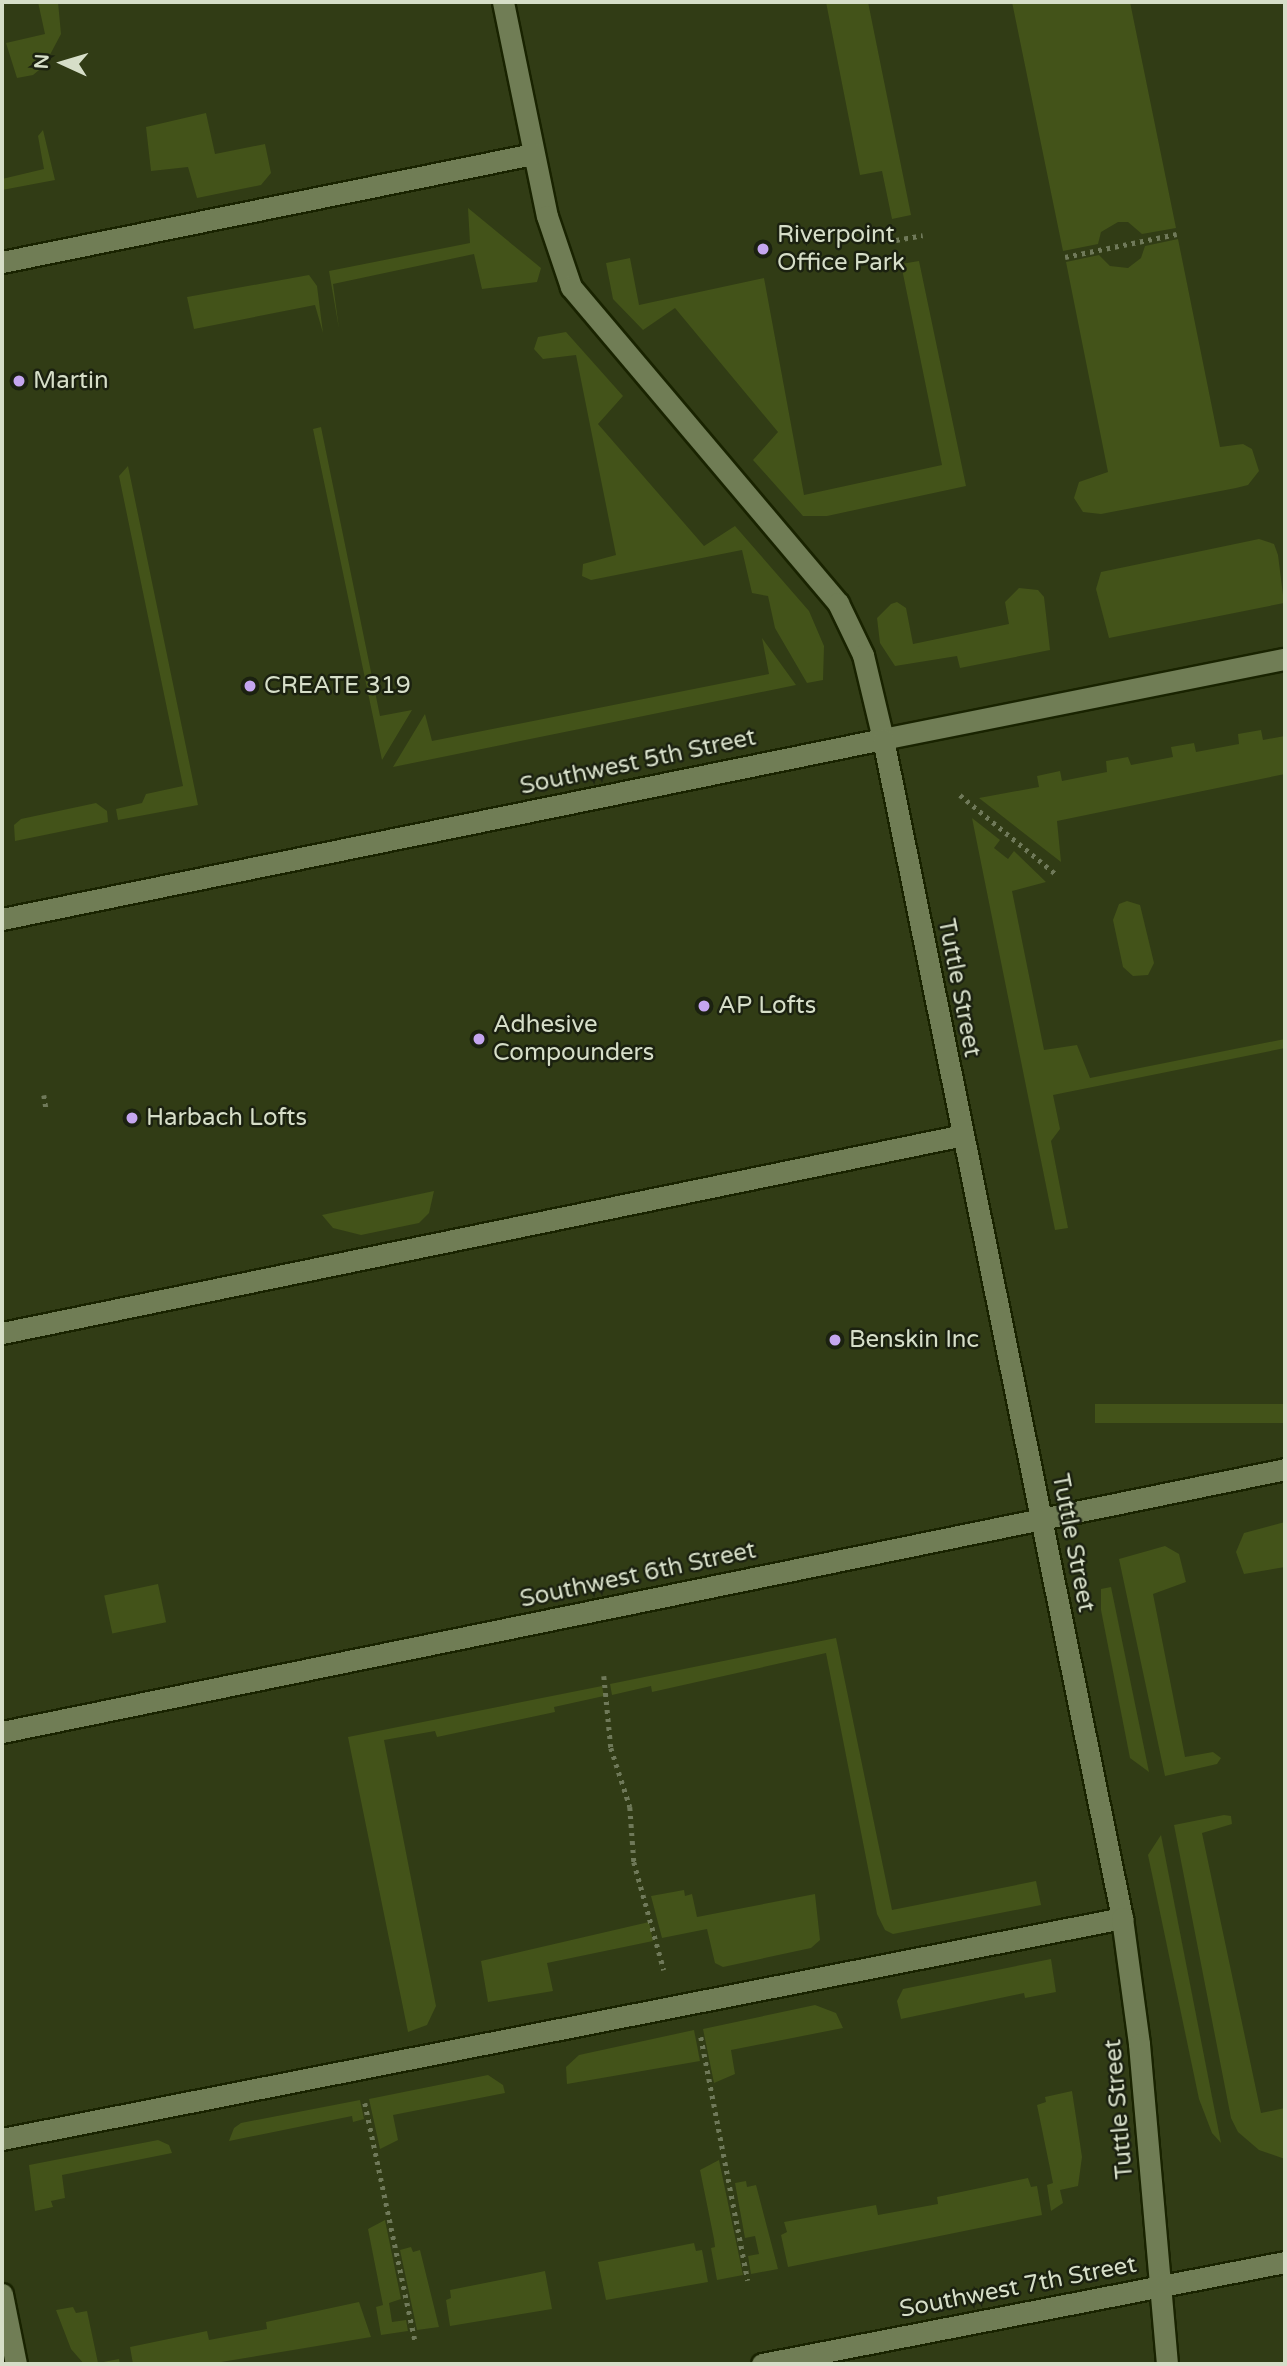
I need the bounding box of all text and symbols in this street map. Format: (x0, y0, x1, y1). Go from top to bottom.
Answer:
north arrow (28, 28, 98, 98)
text: N (31, 53, 54, 70)
place label: Riverpoint Office Park (777, 221, 905, 277)
marker: Riverpoint Office Park (755, 241, 771, 257)
place label: Martin (33, 367, 109, 395)
marker: Martin (11, 373, 27, 389)
place label: CREATE 319 (264, 672, 411, 700)
marker: CREATE 319 (242, 678, 258, 694)
street label: Southwest 5th Street (517, 723, 759, 801)
street label: Tuttle Street (931, 916, 987, 1060)
place label: AP Lofts (718, 992, 816, 1020)
marker: AP Lofts (696, 998, 712, 1014)
place label: Adhesive Compounders (493, 1011, 654, 1067)
marker: Adhesive Compounders (471, 1031, 487, 1047)
place label: Harbach Lofts (146, 1104, 307, 1132)
marker: Harbach Lofts (124, 1110, 140, 1126)
place label: Benskin Inc (849, 1326, 979, 1354)
marker: Benskin Inc (827, 1332, 843, 1348)
street label: Tuttle Street (1045, 1471, 1101, 1615)
street label: Southwest 6th Street (517, 1536, 759, 1614)
street label: Tuttle Street (1099, 2038, 1139, 2180)
street label: Southwest 7th Street (897, 2250, 1139, 2324)

